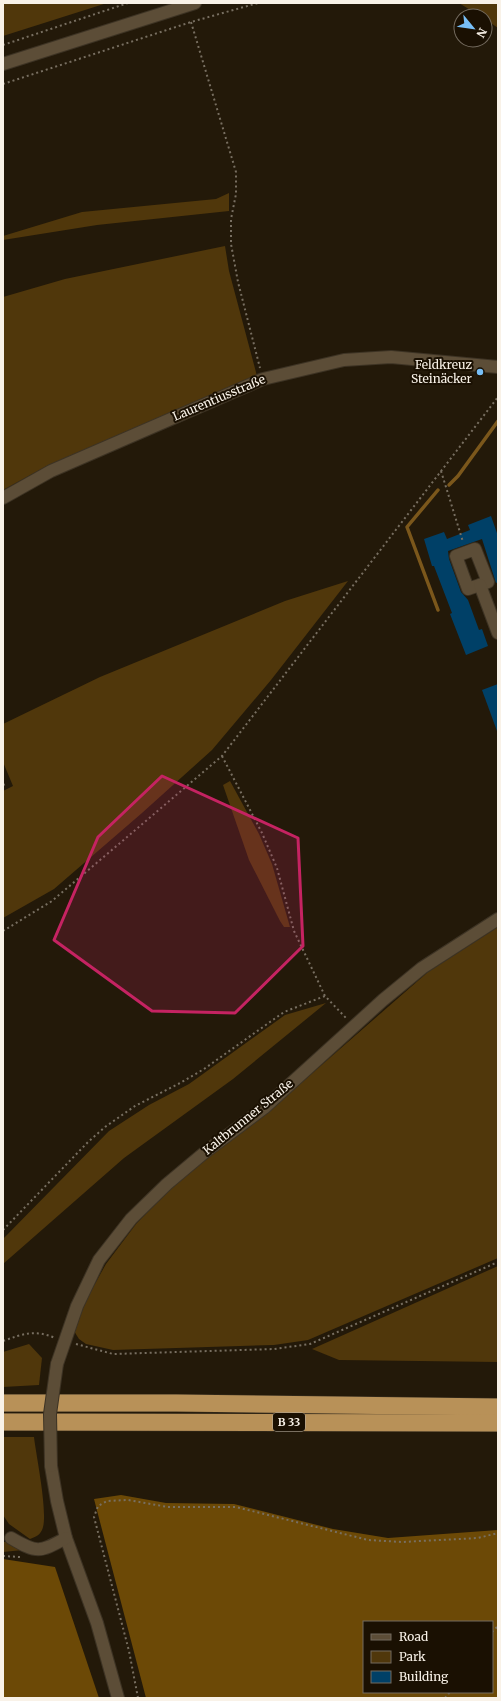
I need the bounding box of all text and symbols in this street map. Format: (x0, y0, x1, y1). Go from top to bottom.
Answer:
north arrow (453, 8, 493, 48)
text: N (473, 26, 490, 40)
place label: Feldkreuz Steinäcker (411, 357, 473, 386)
marker: Feldkreuz Steinäcker (475, 367, 485, 377)
street label: Laurentiusstraße (170, 371, 267, 424)
street label: Kaltbrunner Straße (200, 1076, 296, 1157)
road number: B 33 (273, 1413, 305, 1431)
legend (363, 1621, 493, 1693)
text: Road (399, 1629, 428, 1644)
text: Park (399, 1649, 426, 1664)
text: Building (399, 1669, 449, 1684)

